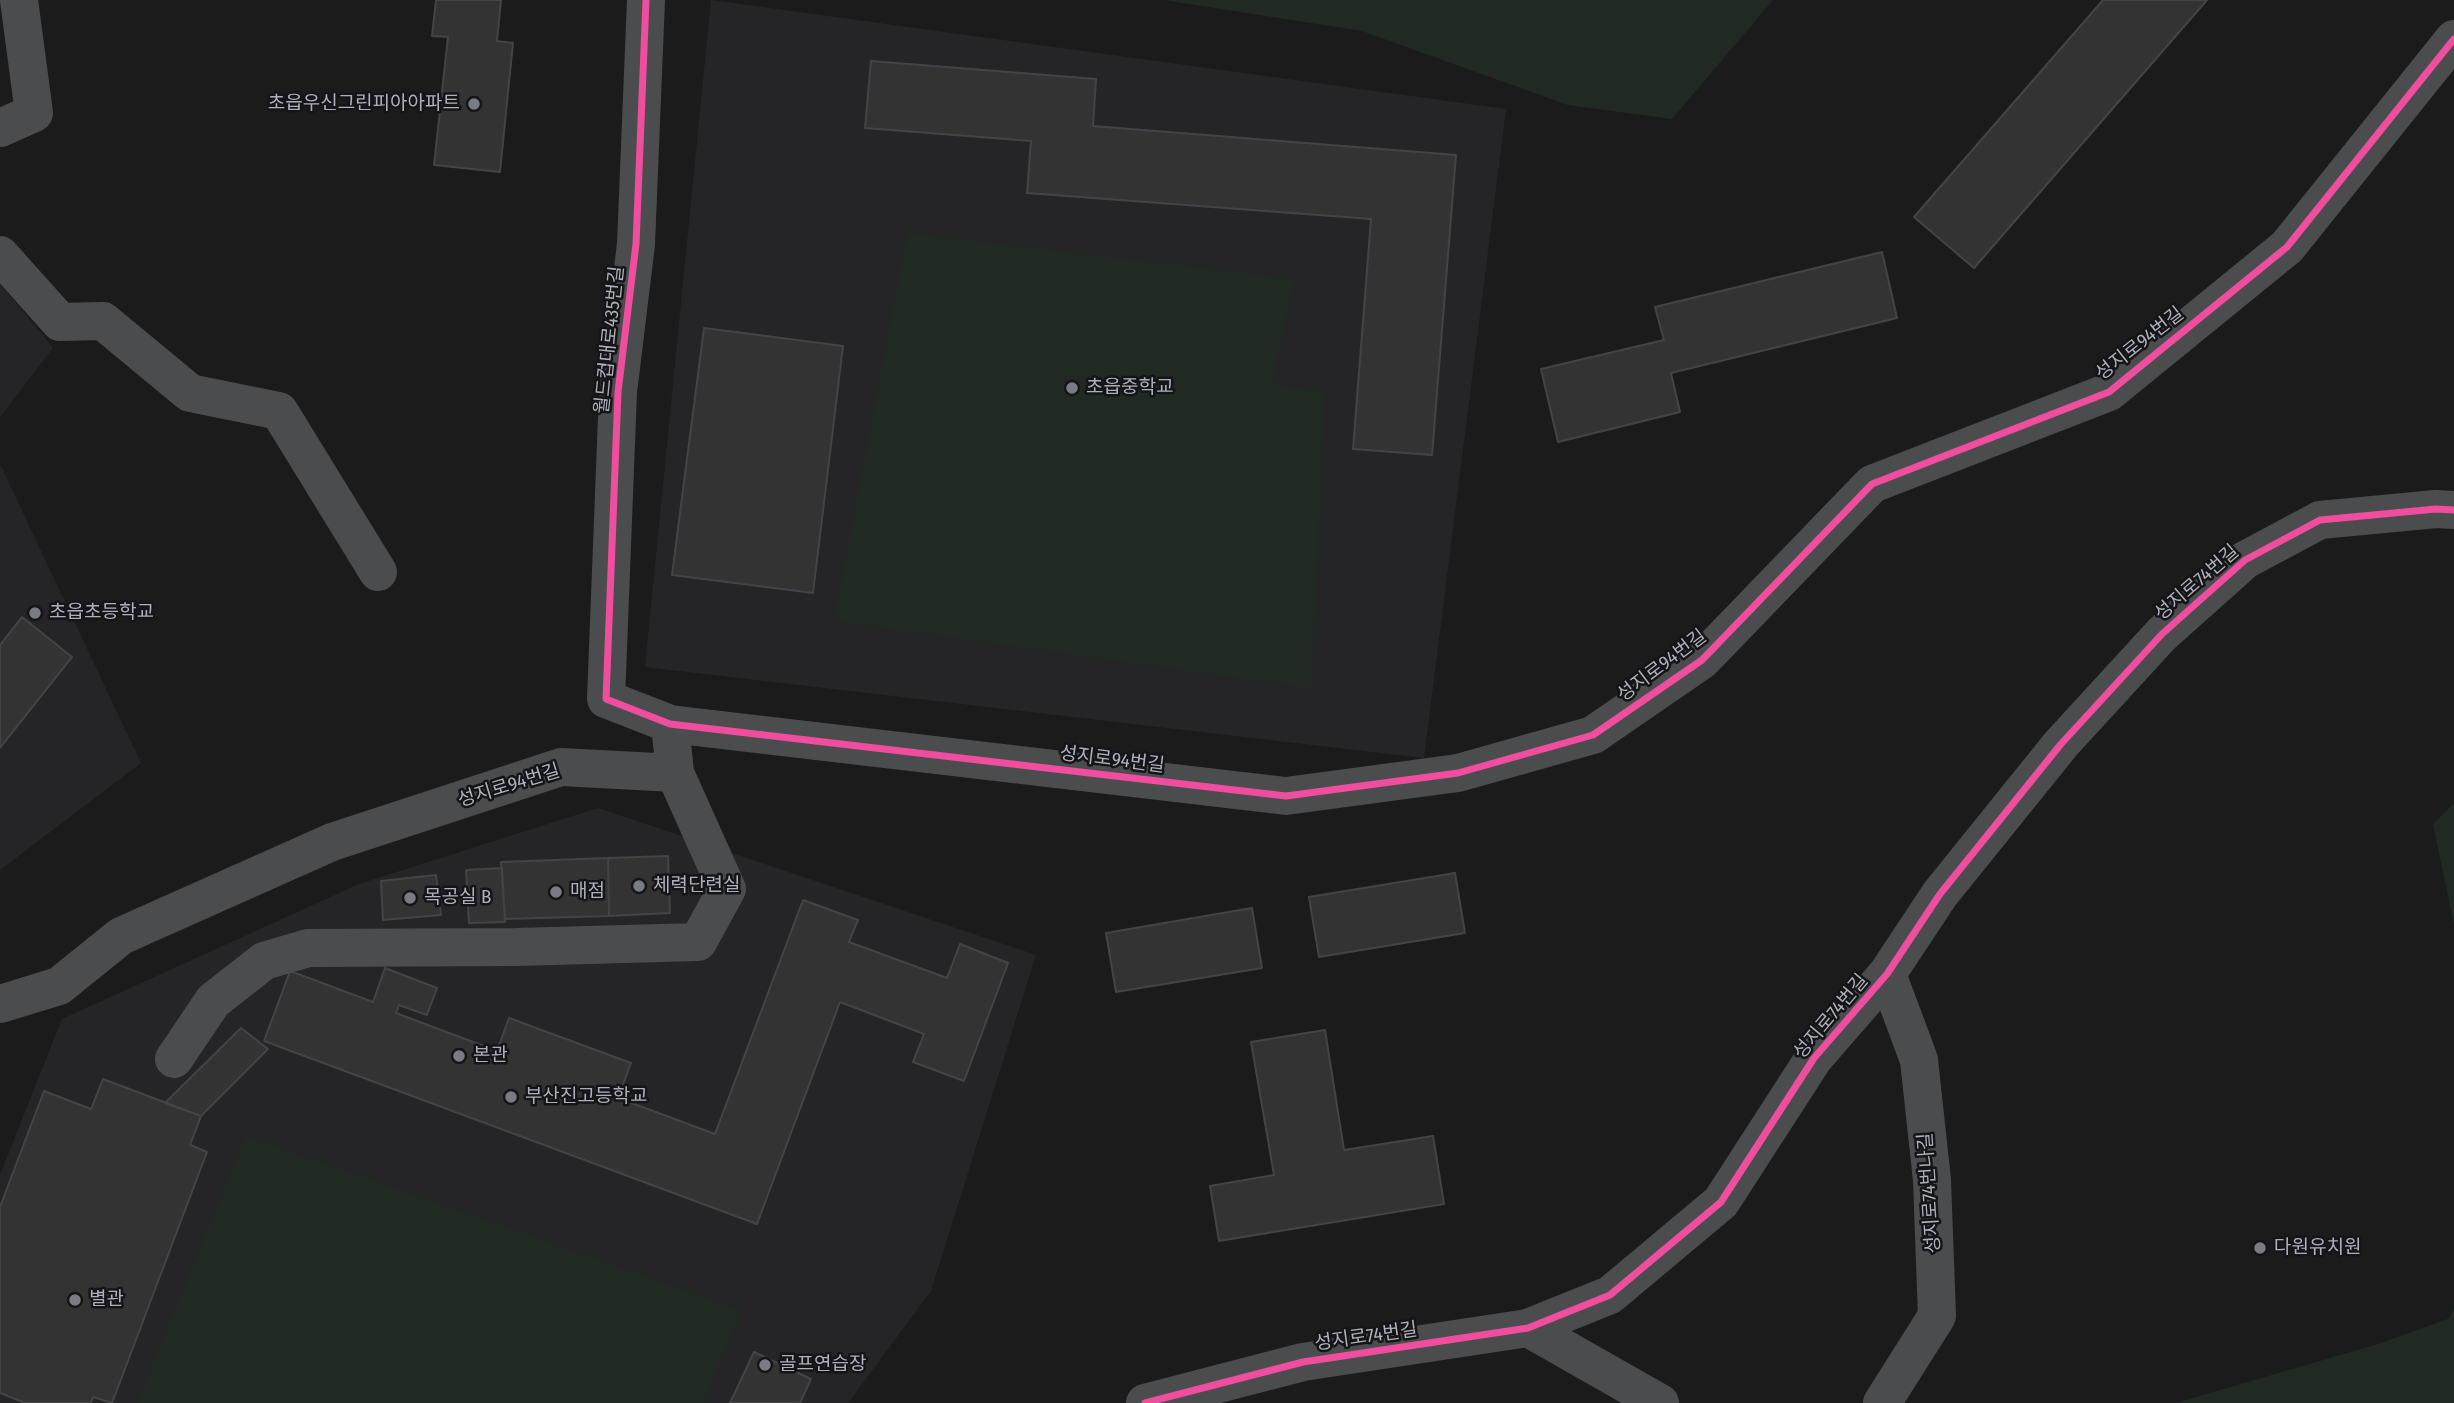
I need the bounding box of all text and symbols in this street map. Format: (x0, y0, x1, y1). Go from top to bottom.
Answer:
place label: 초읍우신그린피아아파트 (268, 93, 460, 115)
marker: 초읍우신그린피아아파트 (466, 96, 482, 112)
street label: 월드컵대로435번길 (591, 265, 629, 415)
street label: 성지로94번길 (2091, 302, 2189, 386)
place label: 초읍중학교 (1086, 377, 1173, 399)
marker: 초읍중학교 (1064, 380, 1080, 396)
street label: 성지로74번길 (2150, 540, 2244, 626)
place label: 초읍초등학교 (49, 602, 154, 624)
marker: 초읍초등학교 (27, 605, 43, 621)
street label: 성지로94번길 (1613, 625, 1711, 707)
street label: 성지로94번길 (1058, 742, 1166, 778)
street label: 성지로94번길 (455, 760, 563, 812)
place label: 체력단련실 (653, 875, 740, 897)
marker: 체력단련실 (631, 878, 647, 894)
place label: 매점 (570, 881, 605, 903)
marker: 매점 (548, 884, 564, 900)
place label: 목공실 B (424, 887, 491, 909)
marker: 목공실 B (402, 890, 418, 906)
street label: 성지로74번길 (1789, 970, 1873, 1064)
place label: 본관 (473, 1045, 508, 1067)
marker: 본관 (451, 1048, 467, 1064)
place label: 부산진고등학교 (525, 1086, 647, 1108)
marker: 부산진고등학교 (503, 1089, 519, 1105)
street label: 성지로74번나길 (1914, 1132, 1946, 1254)
place label: 다원유치원 (2274, 1237, 2361, 1259)
marker: 다원유치원 (2252, 1240, 2268, 1256)
place label: 별관 (89, 1289, 124, 1311)
marker: 별관 (67, 1292, 83, 1308)
street label: 성지로74번길 (1313, 1318, 1419, 1356)
place label: 골프연습장 (779, 1354, 866, 1376)
marker: 골프연습장 (757, 1357, 773, 1373)

